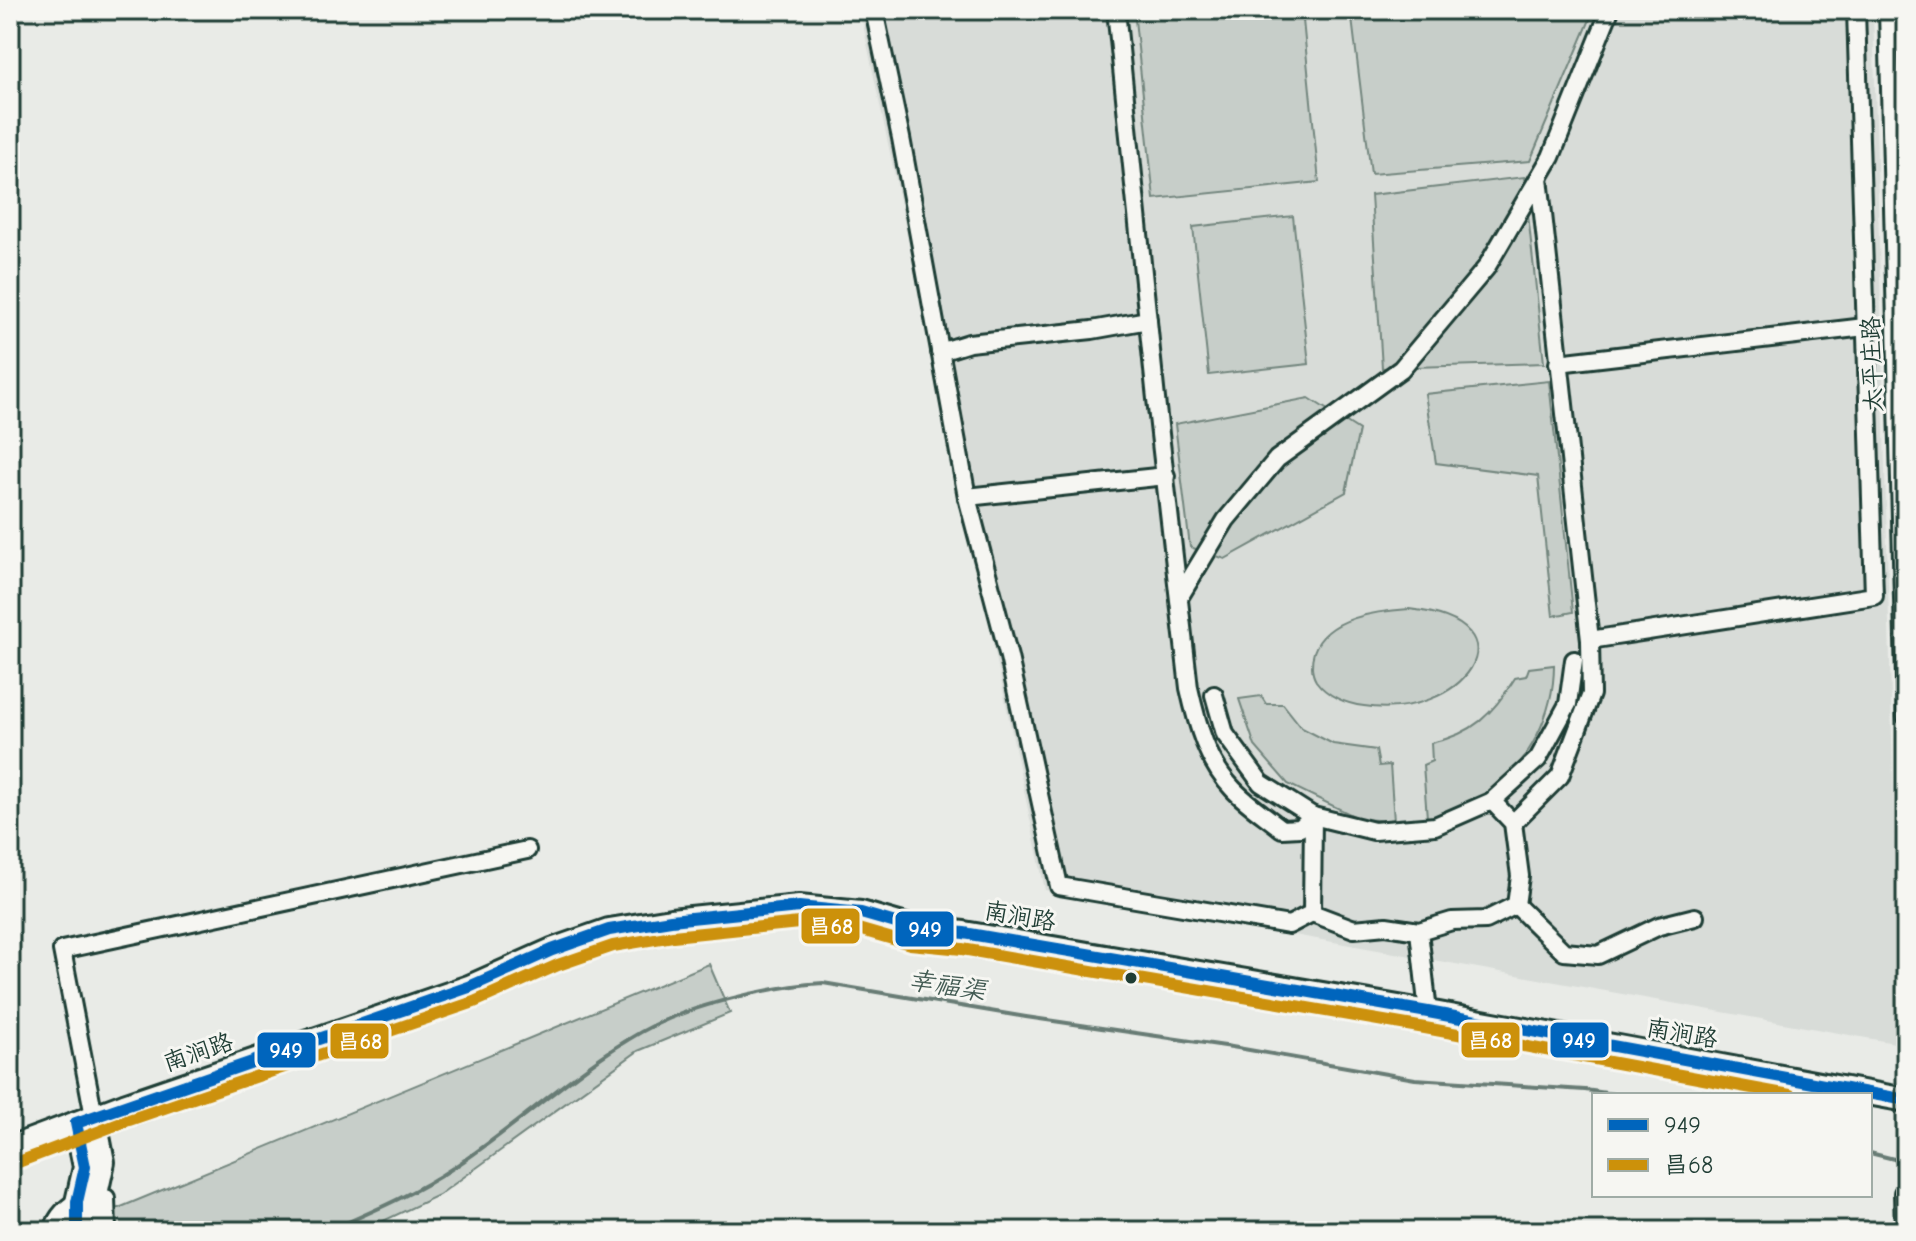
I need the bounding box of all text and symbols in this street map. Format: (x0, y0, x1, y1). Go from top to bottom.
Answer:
street label: 太平庄路 (1856, 316, 1888, 412)
street label: 南涧路 (982, 896, 1058, 936)
line badge: 昌68 (800, 907, 861, 945)
line badge: 949 (894, 910, 955, 948)
text: 昌68 (809, 914, 853, 940)
text: 949 (908, 917, 942, 943)
water label: 幸福渠 (906, 965, 990, 1007)
unlabelled marker (1123, 970, 1139, 986)
street label: 南涧路 (1644, 1013, 1720, 1053)
line badge: 昌68 (1460, 1021, 1521, 1059)
line badge: 949 (1549, 1021, 1610, 1059)
line badge: 昌68 (329, 1022, 390, 1060)
street label: 南涧路 (159, 1027, 237, 1077)
text: 昌68 (1468, 1028, 1512, 1054)
text: 949 (1562, 1028, 1596, 1054)
text: 昌68 (338, 1029, 382, 1055)
line badge: 949 (256, 1031, 317, 1069)
text: 949 (269, 1038, 303, 1064)
legend (1592, 1093, 1872, 1197)
text: 949 (1664, 1111, 1701, 1139)
text: 昌68 (1664, 1151, 1713, 1179)

